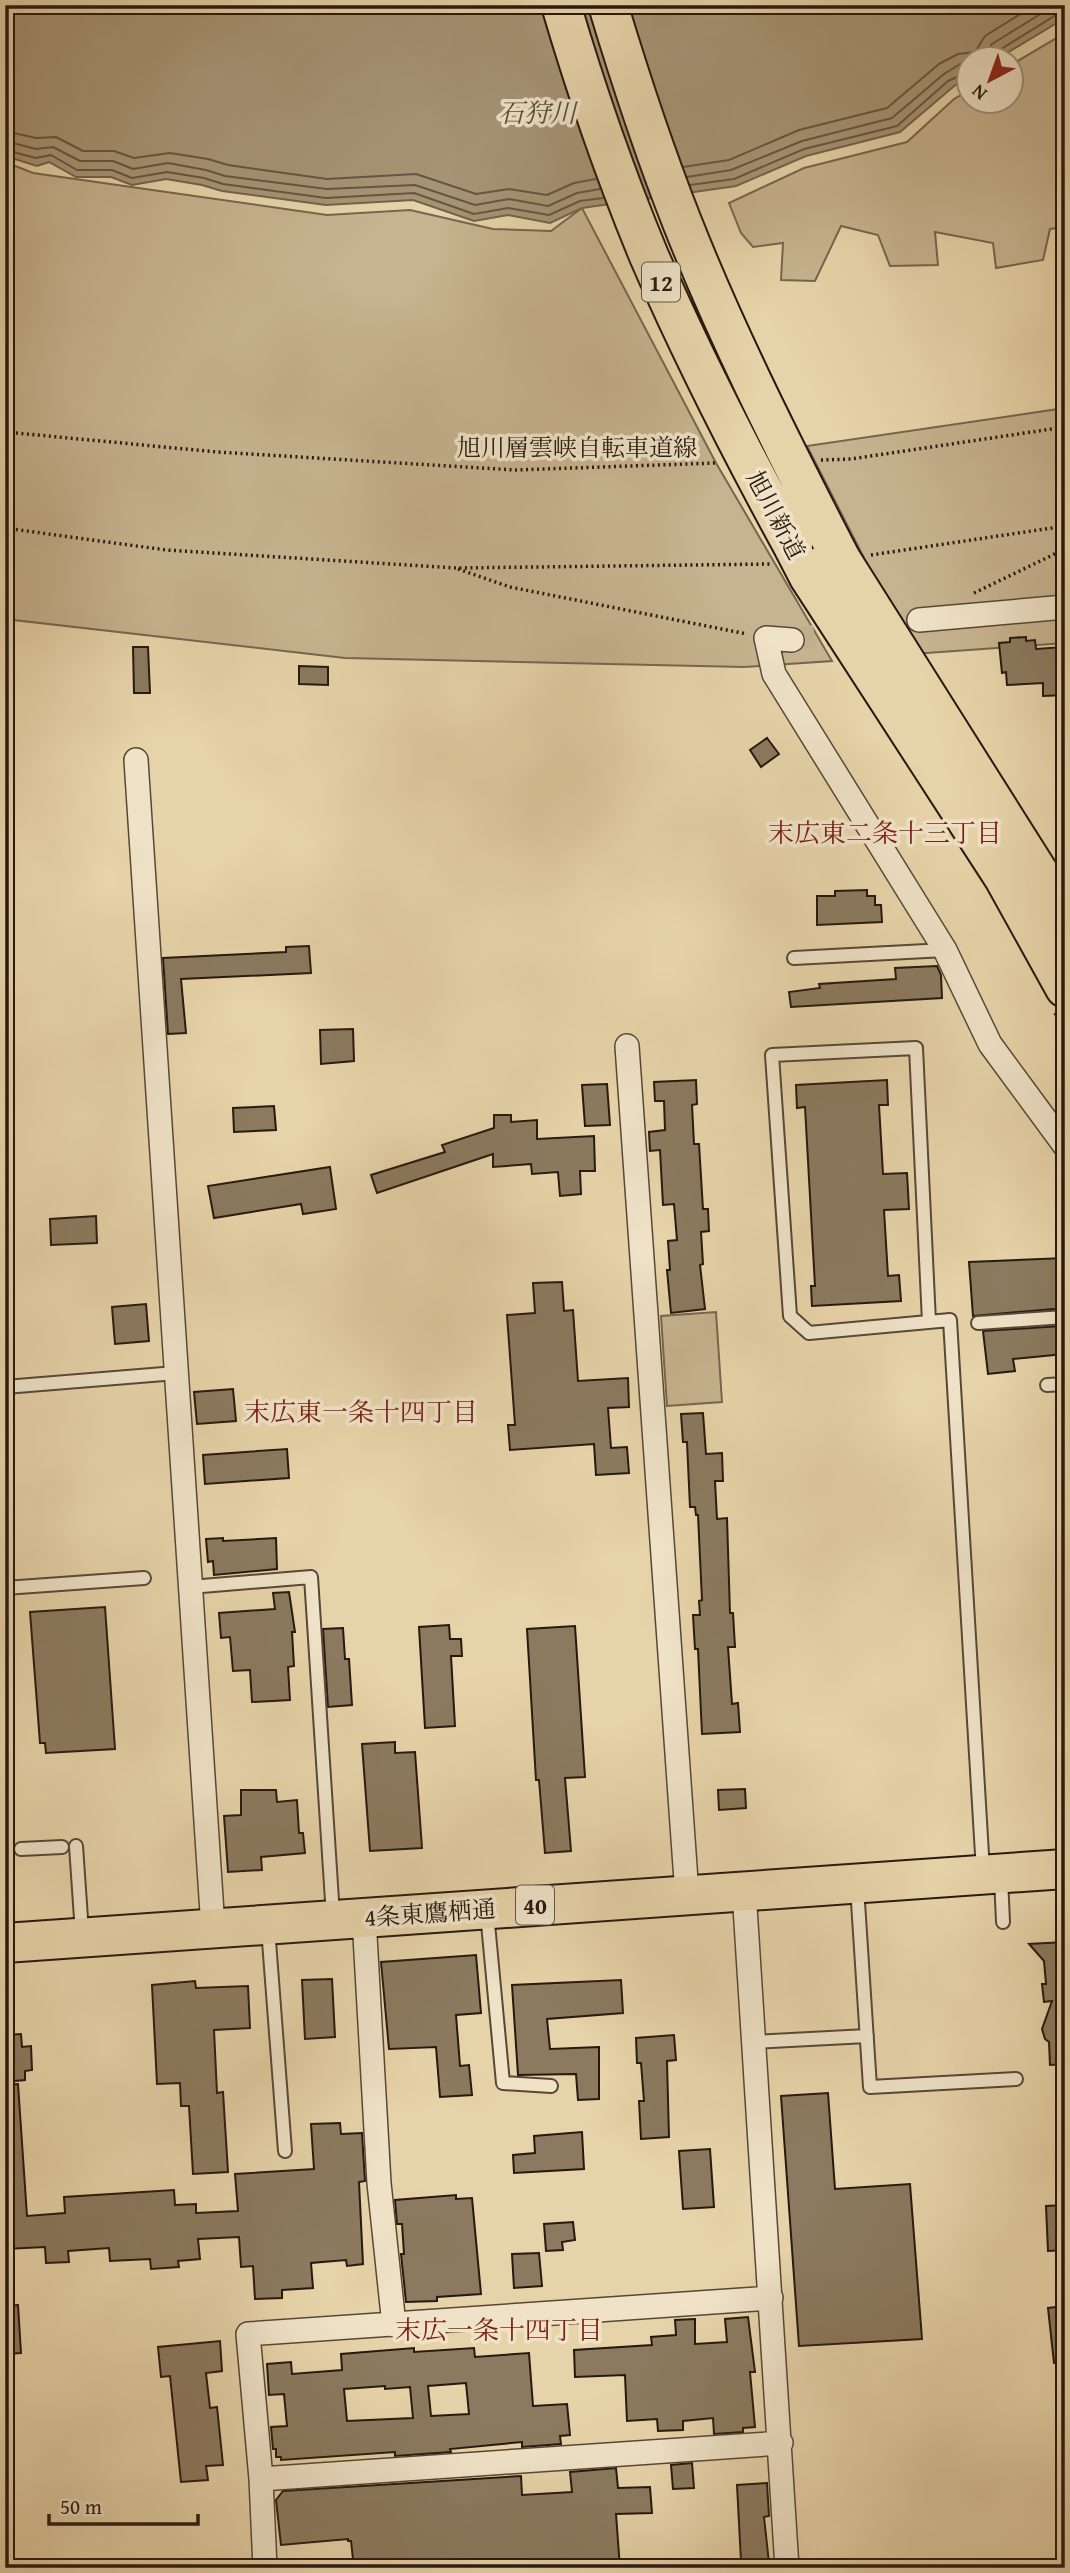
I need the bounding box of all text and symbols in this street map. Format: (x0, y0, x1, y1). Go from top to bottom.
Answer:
north arrow (954, 46, 1024, 116)
text: N (965, 78, 993, 108)
water label: 石狩川 (498, 93, 579, 132)
road number: 12 (642, 262, 680, 302)
street label: 旭川層雲峡自転車道線 (457, 430, 697, 465)
street label: 旭川新道 (738, 464, 814, 566)
district label: 末広東二条十三丁目 (768, 813, 1002, 852)
district label: 末広東一条十四丁目 (244, 1392, 478, 1431)
road number: 40 (516, 1886, 554, 1924)
street label: 4条東鷹栖通 (363, 1891, 497, 1935)
district label: 末広一条十四丁目 (395, 2310, 603, 2349)
scale bar (49, 2482, 198, 2526)
text: 50 m (60, 2491, 102, 2522)

